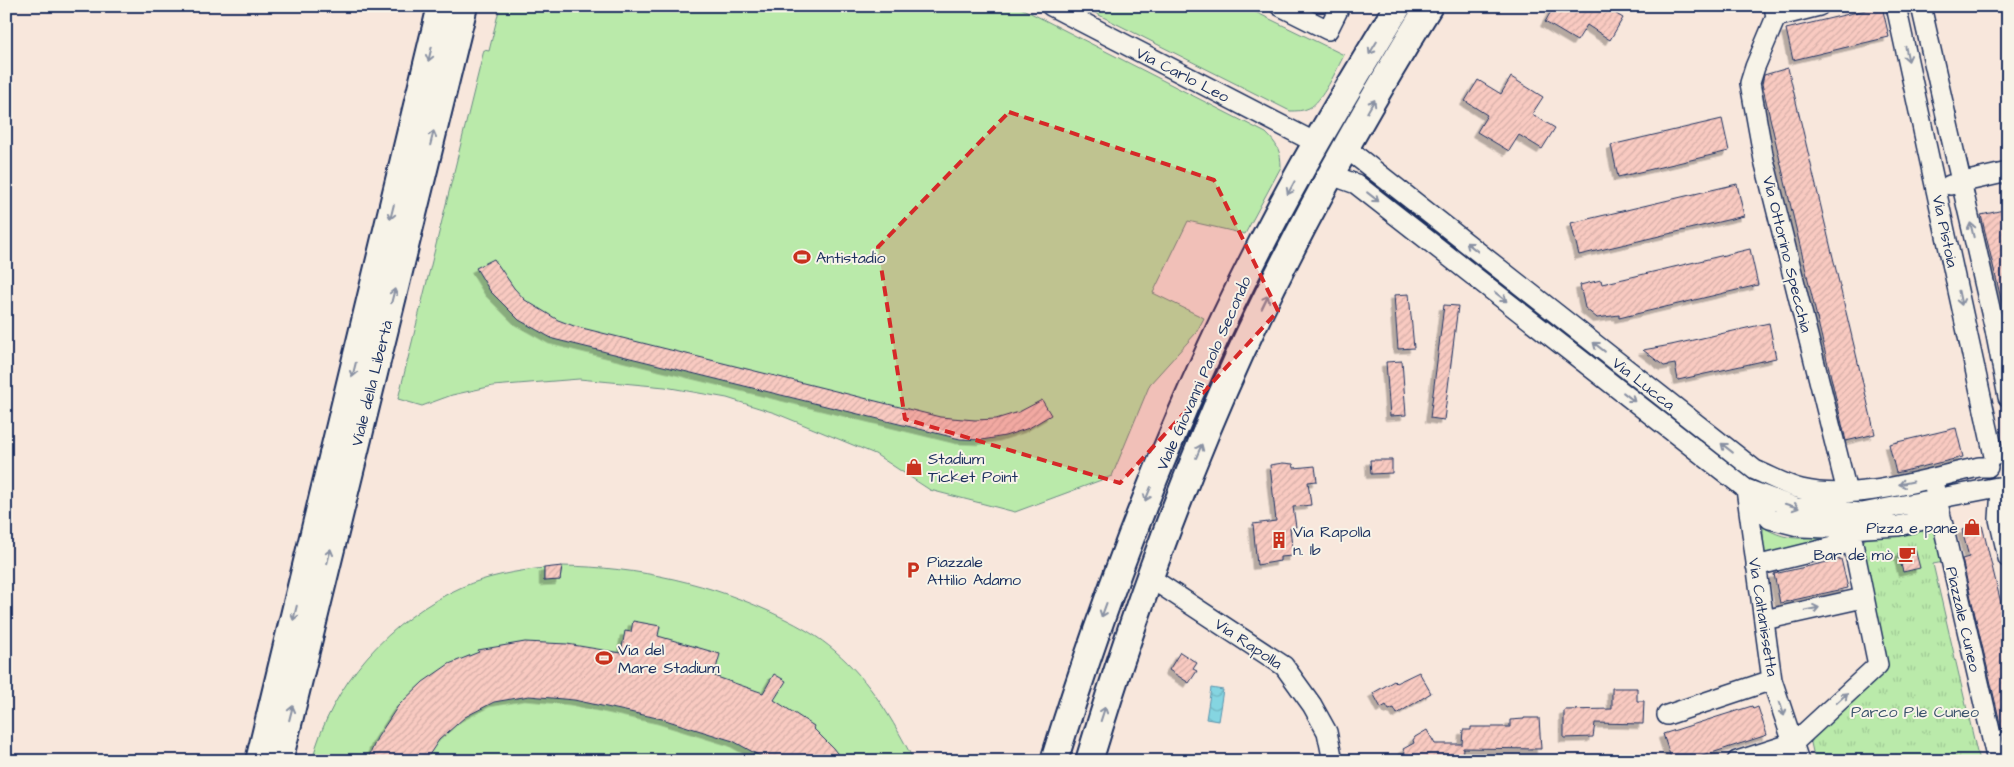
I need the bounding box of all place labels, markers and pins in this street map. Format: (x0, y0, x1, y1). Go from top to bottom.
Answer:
sports icon: Antistadio (792, 247, 812, 267)
place label: Antistadio (816, 247, 885, 269)
place label: Stadium Ticket Point (928, 448, 1019, 488)
shop icon: Stadium Ticket Point (904, 457, 924, 477)
place label: Pizza e pane (1866, 517, 1958, 539)
shop icon: Pizza e pane (1962, 517, 1982, 537)
place label: Via Rapolla n. 1b (1293, 521, 1371, 561)
building icon: Via Rapolla n. 1b (1269, 530, 1289, 550)
place label: Bar de mò (1814, 544, 1893, 566)
cafe icon: Bar de mò (1897, 544, 1917, 564)
place label: Piazzale Attilio Adamo (927, 551, 1021, 591)
parking icon: Piazzale Attilio Adamo (903, 560, 923, 580)
place label: Via del Mare Stadium (618, 639, 720, 679)
sports icon: Via del Mare Stadium (594, 648, 614, 668)

